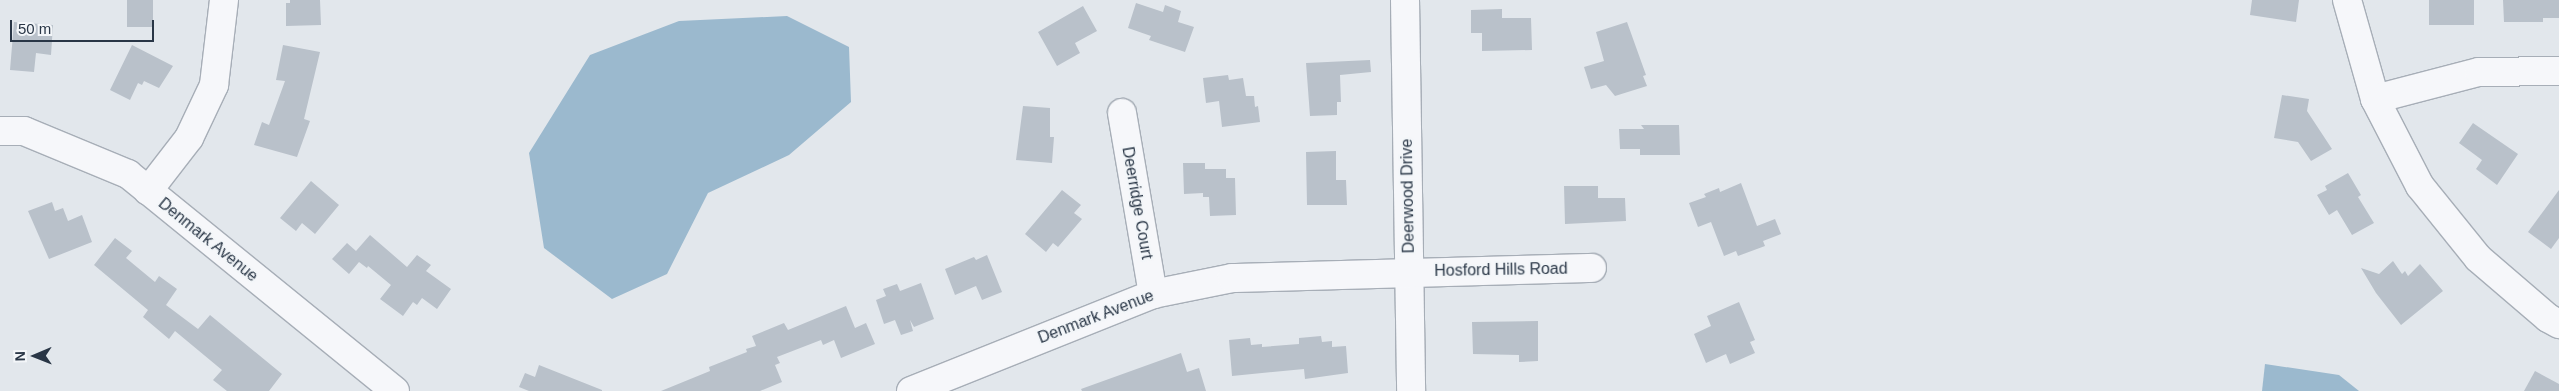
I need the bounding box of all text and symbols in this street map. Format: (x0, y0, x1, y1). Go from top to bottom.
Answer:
scale bar (12, 10, 156, 42)
text: 50 m (18, 20, 51, 37)
street label: Deerwood Drive (1397, 138, 1419, 254)
street label: Deerridge Court (1118, 145, 1156, 261)
street label: Denmark Avenue (154, 194, 262, 286)
street label: Hosford Hills Road (1434, 259, 1568, 281)
street label: Denmark Avenue (1035, 286, 1157, 348)
north arrow (10, 331, 60, 381)
text: N (12, 351, 28, 361)

